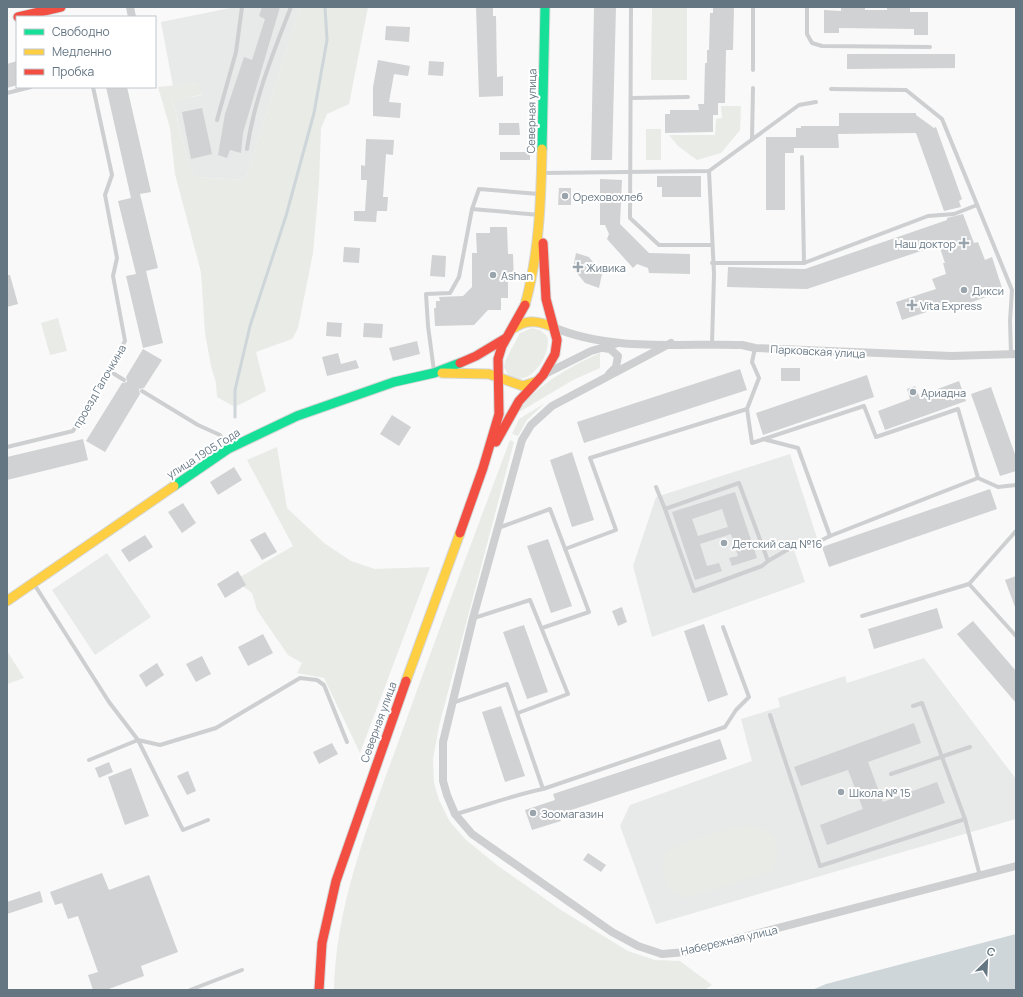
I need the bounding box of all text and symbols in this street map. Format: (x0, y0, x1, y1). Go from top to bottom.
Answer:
legend (16, 16, 156, 88)
text: Свободно (52, 23, 110, 40)
text: Медленно (52, 43, 112, 60)
text: Пробка (52, 63, 94, 80)
street label: Северная улица (523, 68, 539, 154)
place label: Ореховохлеб (573, 189, 643, 204)
marker: Ореховохлеб (560, 191, 570, 201)
place label: Наш доктор (895, 236, 956, 251)
marker: Наш доктор (959, 238, 969, 248)
place label: Живика (586, 260, 626, 275)
marker: Живика (573, 262, 583, 272)
place label: Аshan (501, 268, 533, 283)
marker: Аshan (488, 270, 498, 280)
place label: Дикси (972, 283, 1004, 298)
marker: Дикси (959, 285, 969, 295)
place label: Vita Express (920, 298, 982, 313)
marker: Vita Express (907, 300, 917, 310)
street label: проезд Галочкина (69, 341, 129, 431)
street label: Парковская улица (770, 341, 866, 361)
place label: Ариадна (921, 385, 966, 400)
marker: Ариадна (908, 387, 918, 397)
street label: улица 1905 Года (163, 424, 243, 482)
place label: Детский сад №16 (732, 536, 823, 551)
marker: Детский сад №16 (719, 538, 729, 548)
street label: Северная улица (356, 679, 400, 765)
place label: Школа № 15 (849, 785, 910, 800)
marker: Школа № 15 (836, 787, 846, 797)
place label: Зоомагазин (541, 806, 604, 821)
marker: Зоомагазин (528, 808, 538, 818)
street label: Набережная улица (679, 922, 779, 958)
north arrow (967, 941, 1007, 981)
text: С (985, 943, 998, 960)

